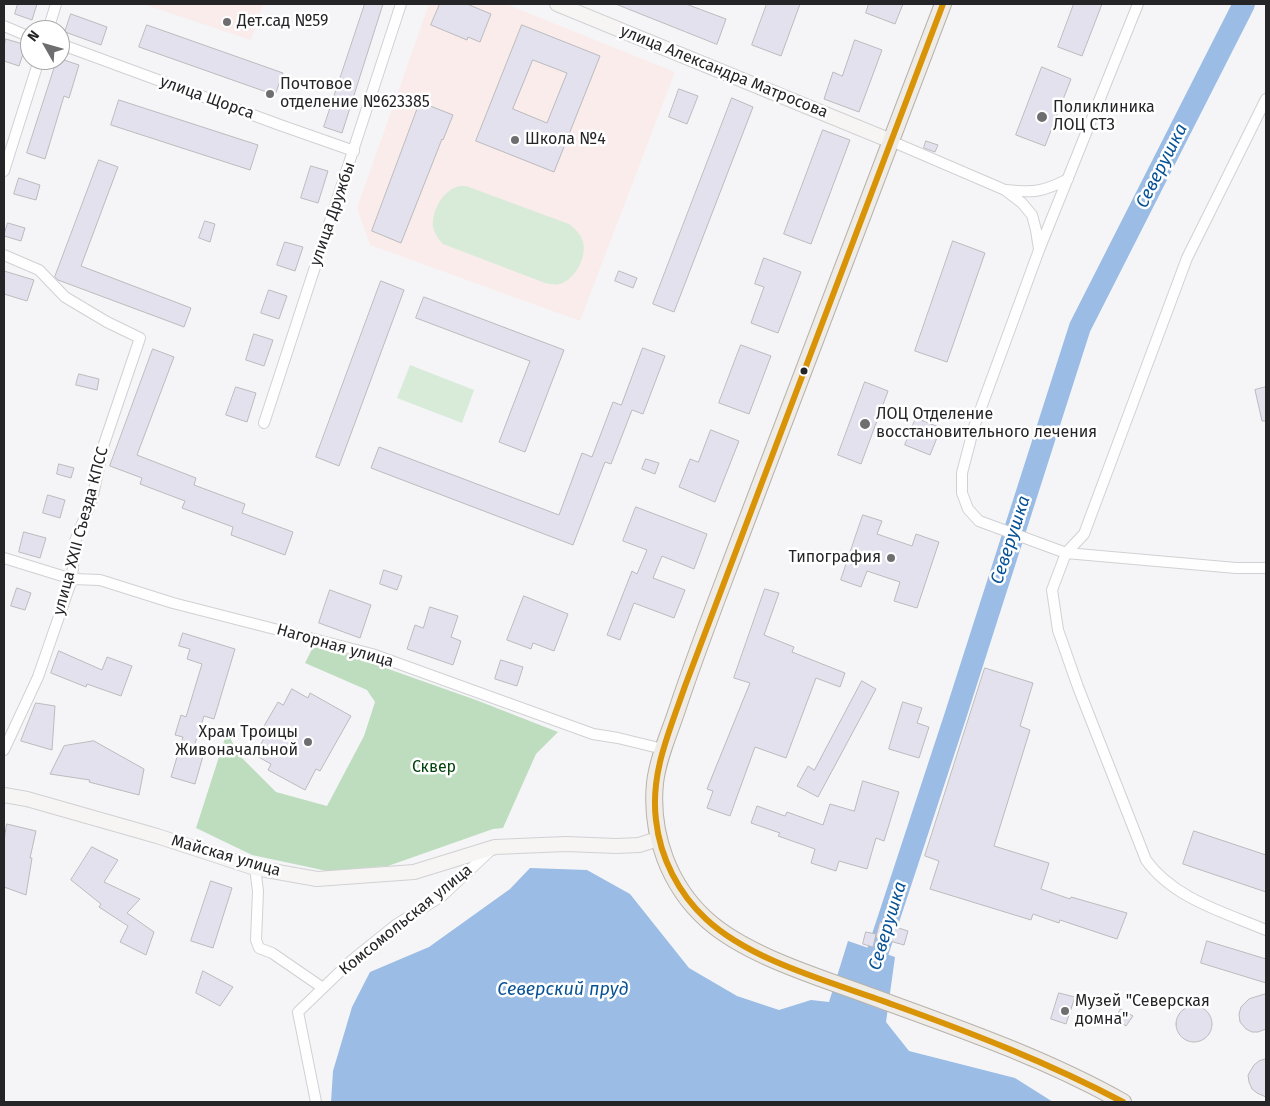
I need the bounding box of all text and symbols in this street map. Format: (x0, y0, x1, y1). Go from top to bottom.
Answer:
place label: Дет.сад №59 (237, 12, 329, 32)
marker: Дет.сад №59 (221, 16, 233, 28)
north arrow (20, 20, 70, 70)
street label: улица Александра Матросова (617, 21, 831, 123)
text: N (24, 27, 43, 45)
street label: улица Щорса (157, 72, 257, 124)
place label: Почтовое отделение №623385 (280, 75, 430, 113)
marker: Почтовое отделение №623385 (264, 88, 276, 100)
place label: Поликлиника ЛОЦ СТЗ (1053, 98, 1155, 136)
marker: Поликлиника ЛОЦ СТЗ (1035, 110, 1049, 124)
water label: Северушка (1132, 120, 1192, 212)
place label: Школа №4 (525, 130, 606, 150)
marker: Школа №4 (509, 134, 521, 146)
street label: улица Дружбы (306, 160, 360, 268)
unlabelled marker (799, 366, 809, 376)
place label: ЛОЦ Отделение восстановительного лечения (876, 405, 1097, 443)
marker: ЛОЦ Отделение восстановительного лечения (858, 417, 872, 431)
street label: улица XXII Съезда КПСС (49, 445, 113, 617)
water label: Северушка (987, 493, 1035, 587)
place label: Типография (788, 548, 881, 568)
marker: Типография (885, 552, 897, 564)
street label: Нагорная улица (274, 620, 396, 672)
place label: Храм Троицы Живоначальной (175, 723, 298, 761)
marker: Храм Троицы Живоначальной (302, 736, 314, 748)
park label: Сквер (412, 758, 456, 778)
street label: Майская улица (169, 831, 283, 881)
street label: Комсомольская улица (336, 860, 476, 980)
water label: Северушка (864, 879, 912, 973)
water label: Северский пруд (497, 979, 629, 1001)
place label: Музей "Северская домна" (1075, 992, 1210, 1030)
marker: Музей "Северская домна" (1059, 1005, 1071, 1017)

